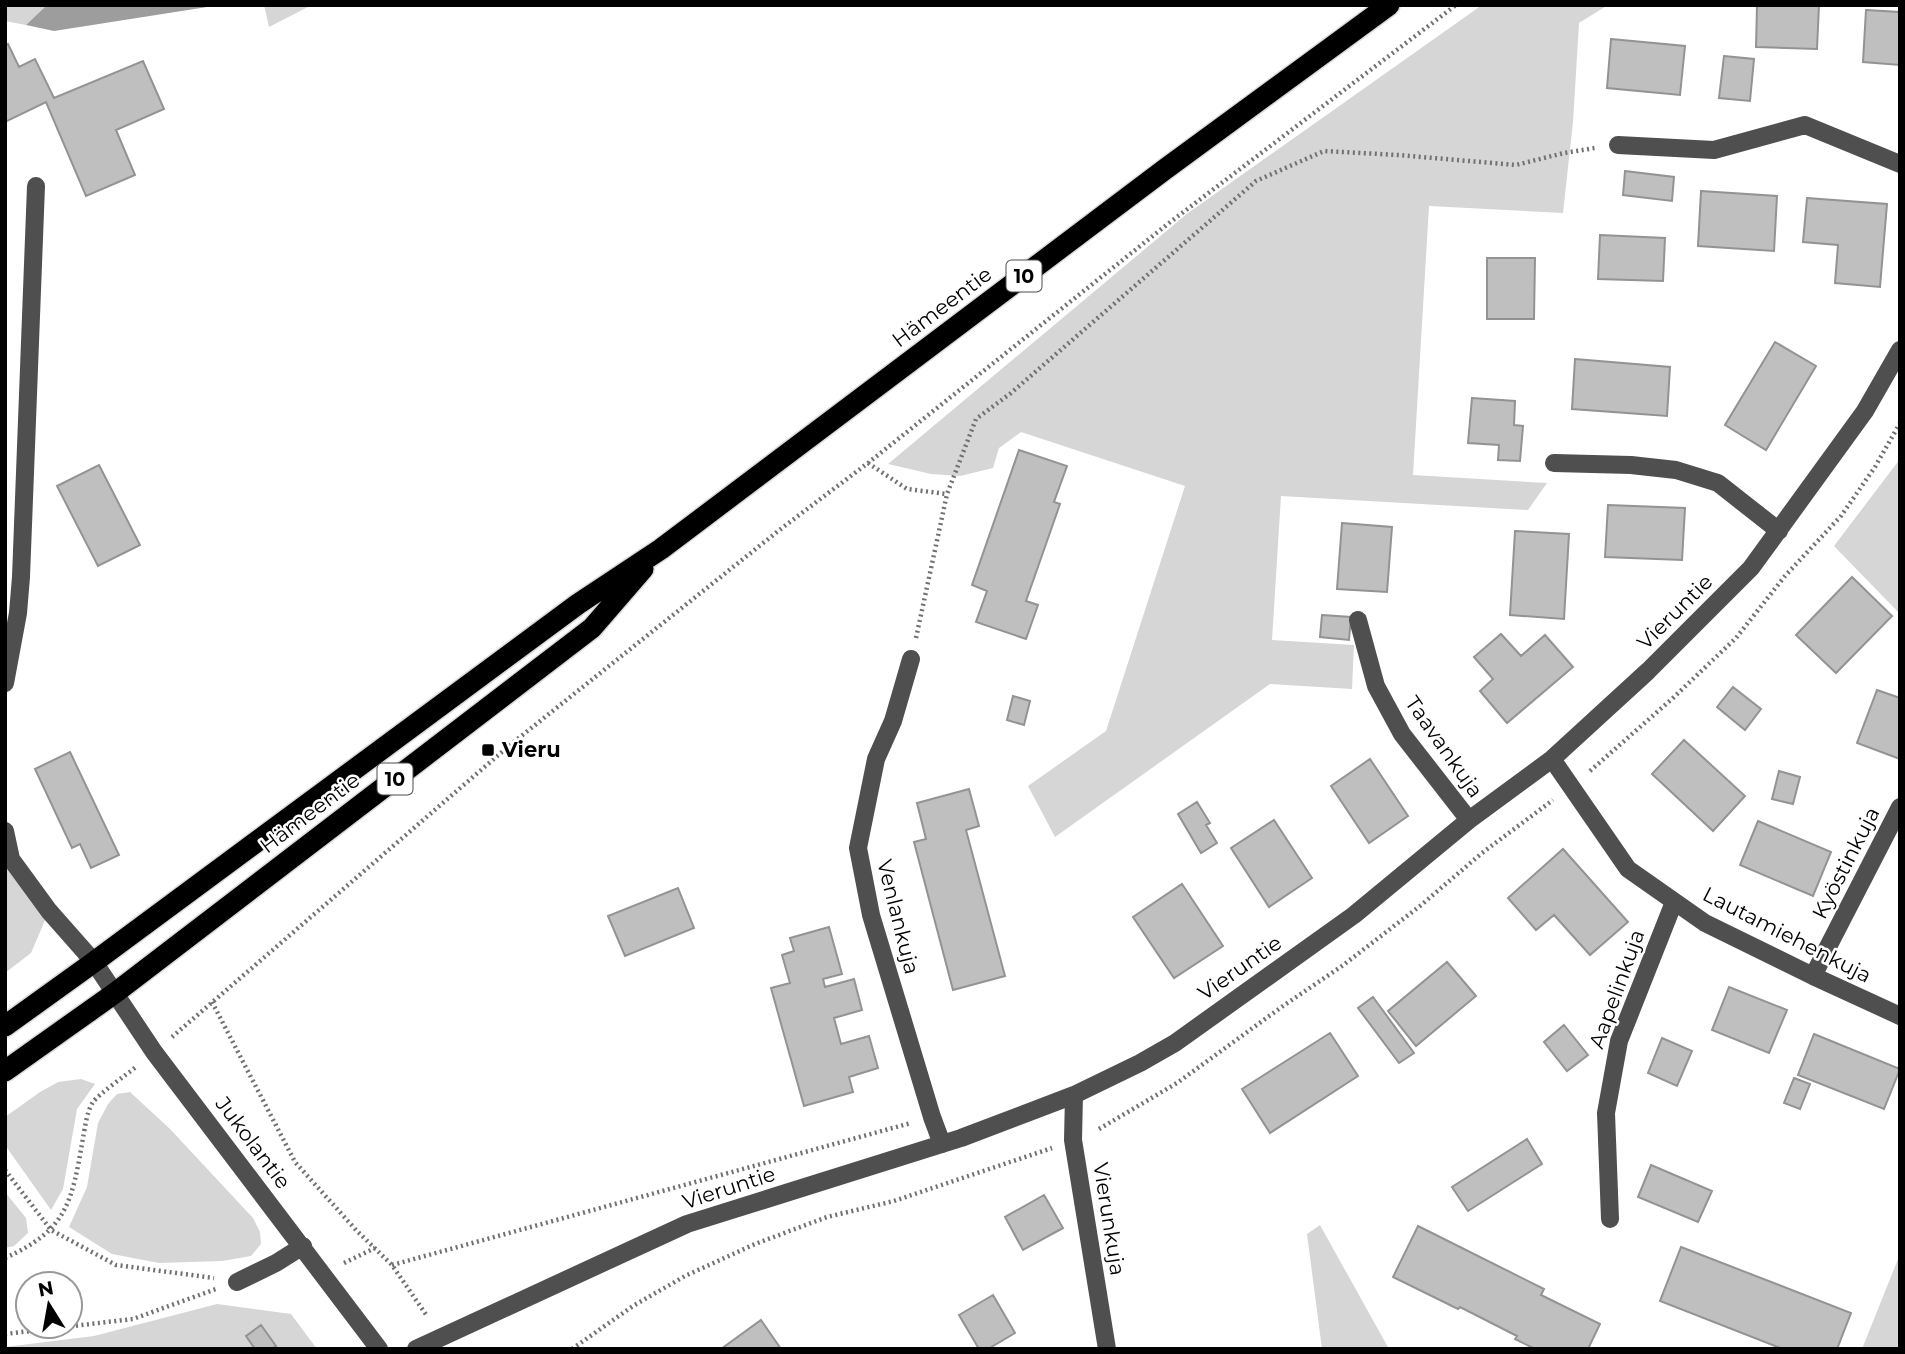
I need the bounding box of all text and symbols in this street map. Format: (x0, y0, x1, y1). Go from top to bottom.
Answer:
road number: 10 (1006, 260, 1042, 292)
street label: Hämeentie (887, 261, 996, 352)
street label: Vieruntie (1632, 569, 1718, 655)
street label: Taavankuja (1400, 691, 1489, 802)
place label: Vieru (501, 737, 561, 762)
marker: Vieru (480, 742, 496, 758)
road number: 10 (378, 764, 412, 794)
street label: Hämeentie (255, 767, 364, 858)
street label: Kyöstinkuja (1807, 803, 1884, 923)
street label: Venlankuja (872, 857, 925, 977)
street label: Lautamiehenkuja (1699, 881, 1876, 988)
street label: Aapelinkuja (1583, 926, 1650, 1052)
street label: Vieruntie (1193, 930, 1286, 1005)
street label: Jukolantie (210, 1091, 296, 1194)
street label: Vieruntie (679, 1161, 778, 1214)
street label: Vierunkuja (1088, 1161, 1131, 1277)
north arrow (14, 1270, 84, 1340)
text: N (36, 1276, 56, 1302)

